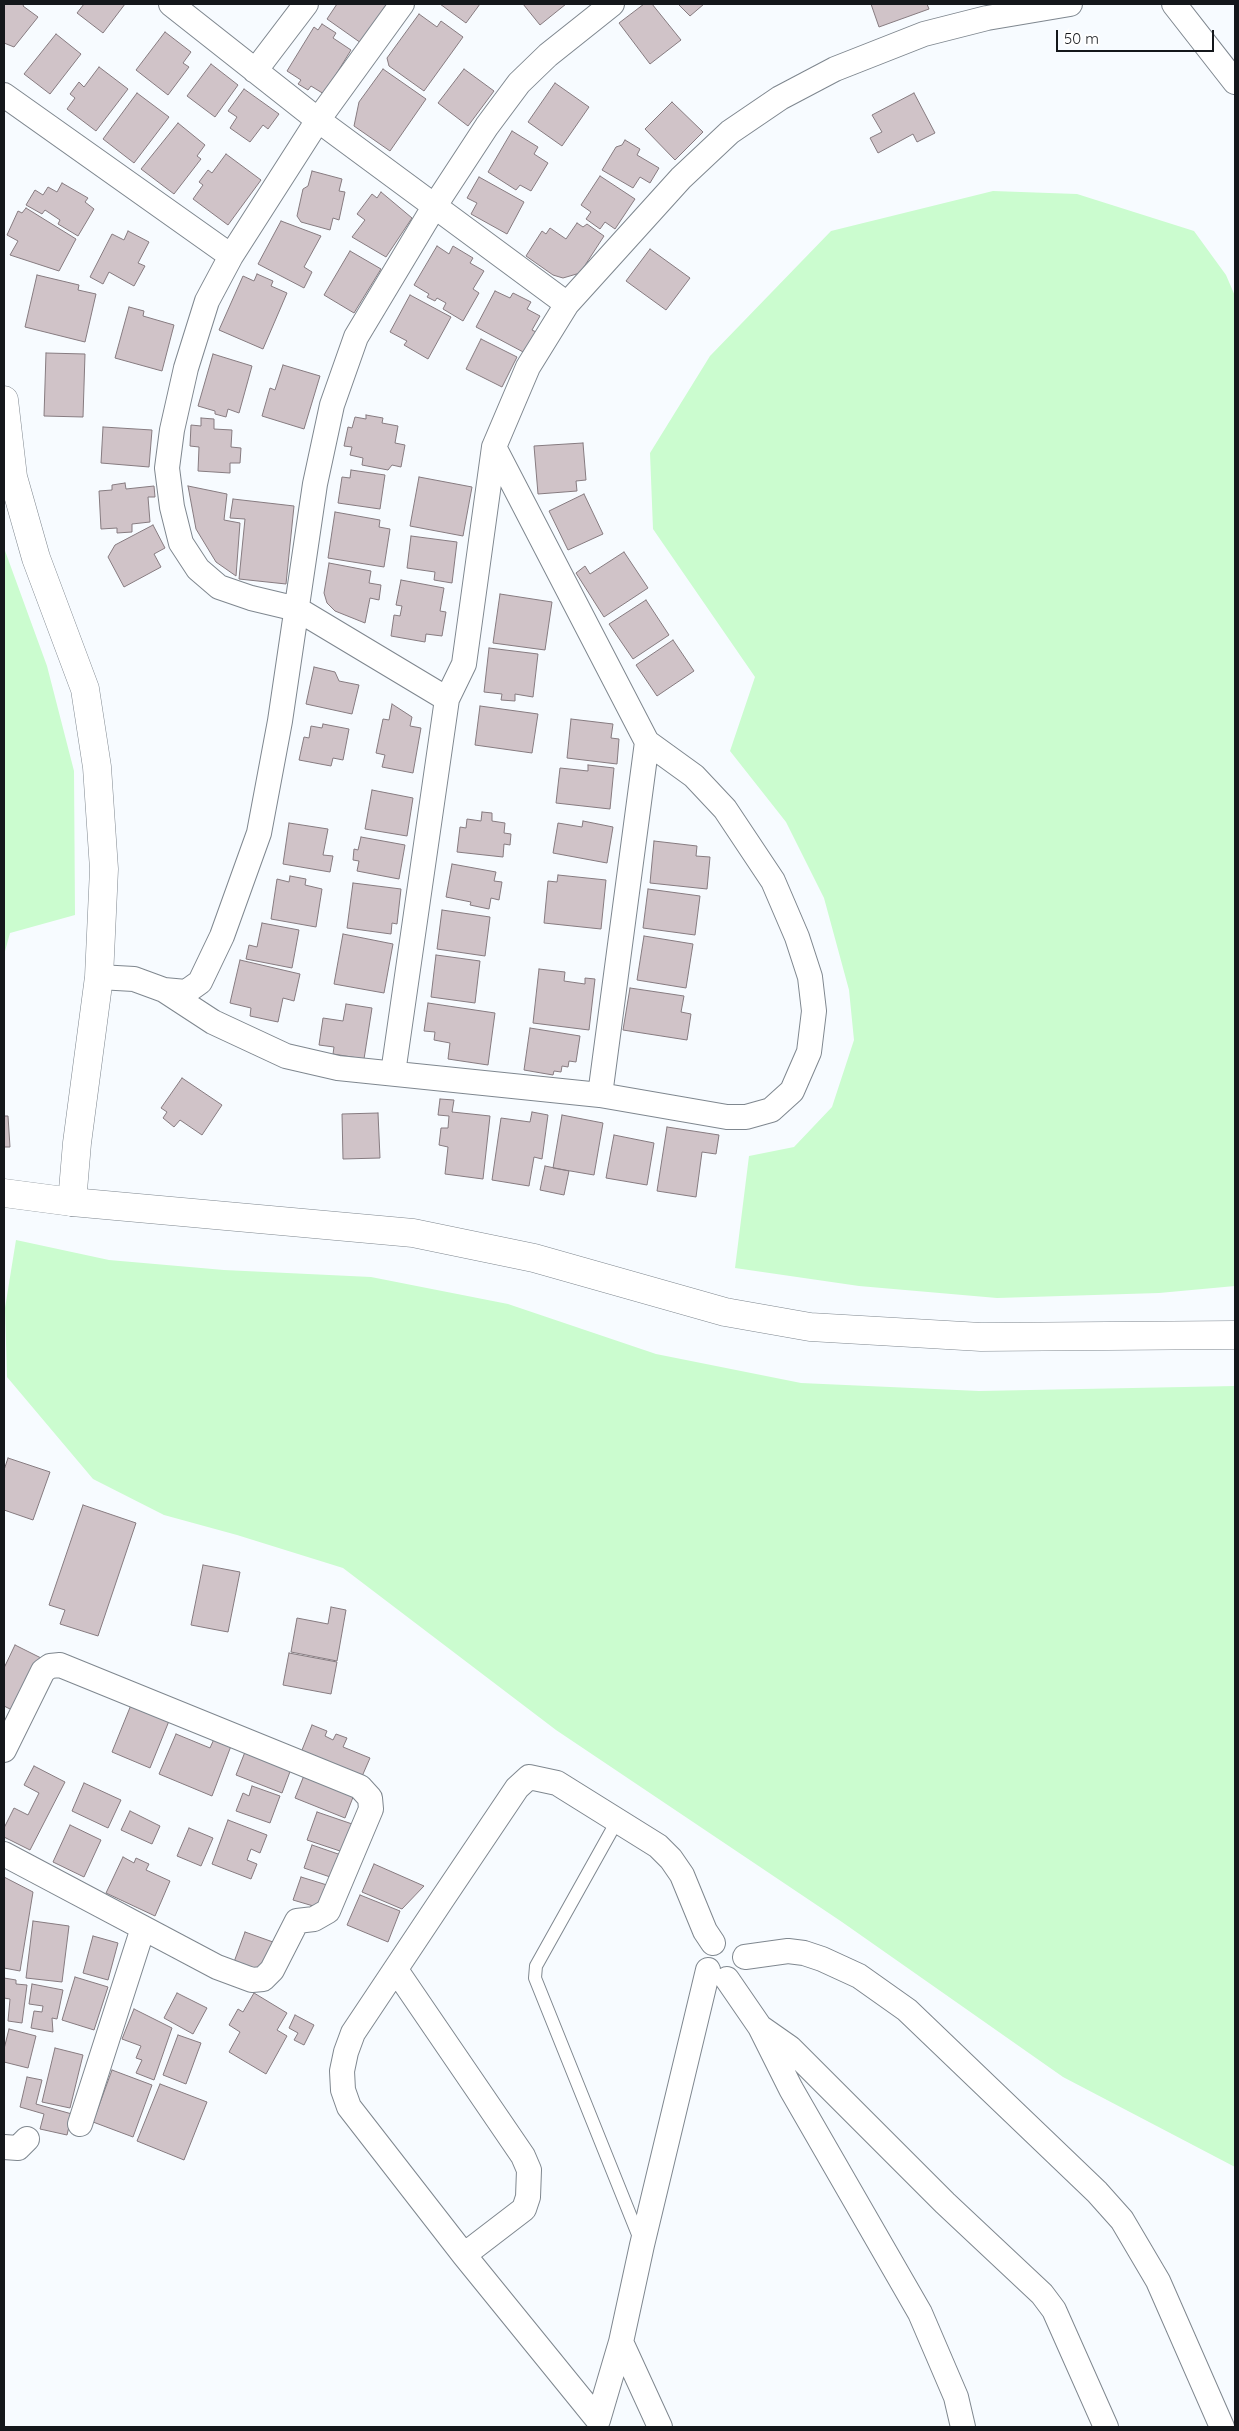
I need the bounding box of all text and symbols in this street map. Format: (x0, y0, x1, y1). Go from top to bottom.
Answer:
scale bar (1059, 20, 1216, 52)
text: 50 m (1064, 29, 1099, 48)

